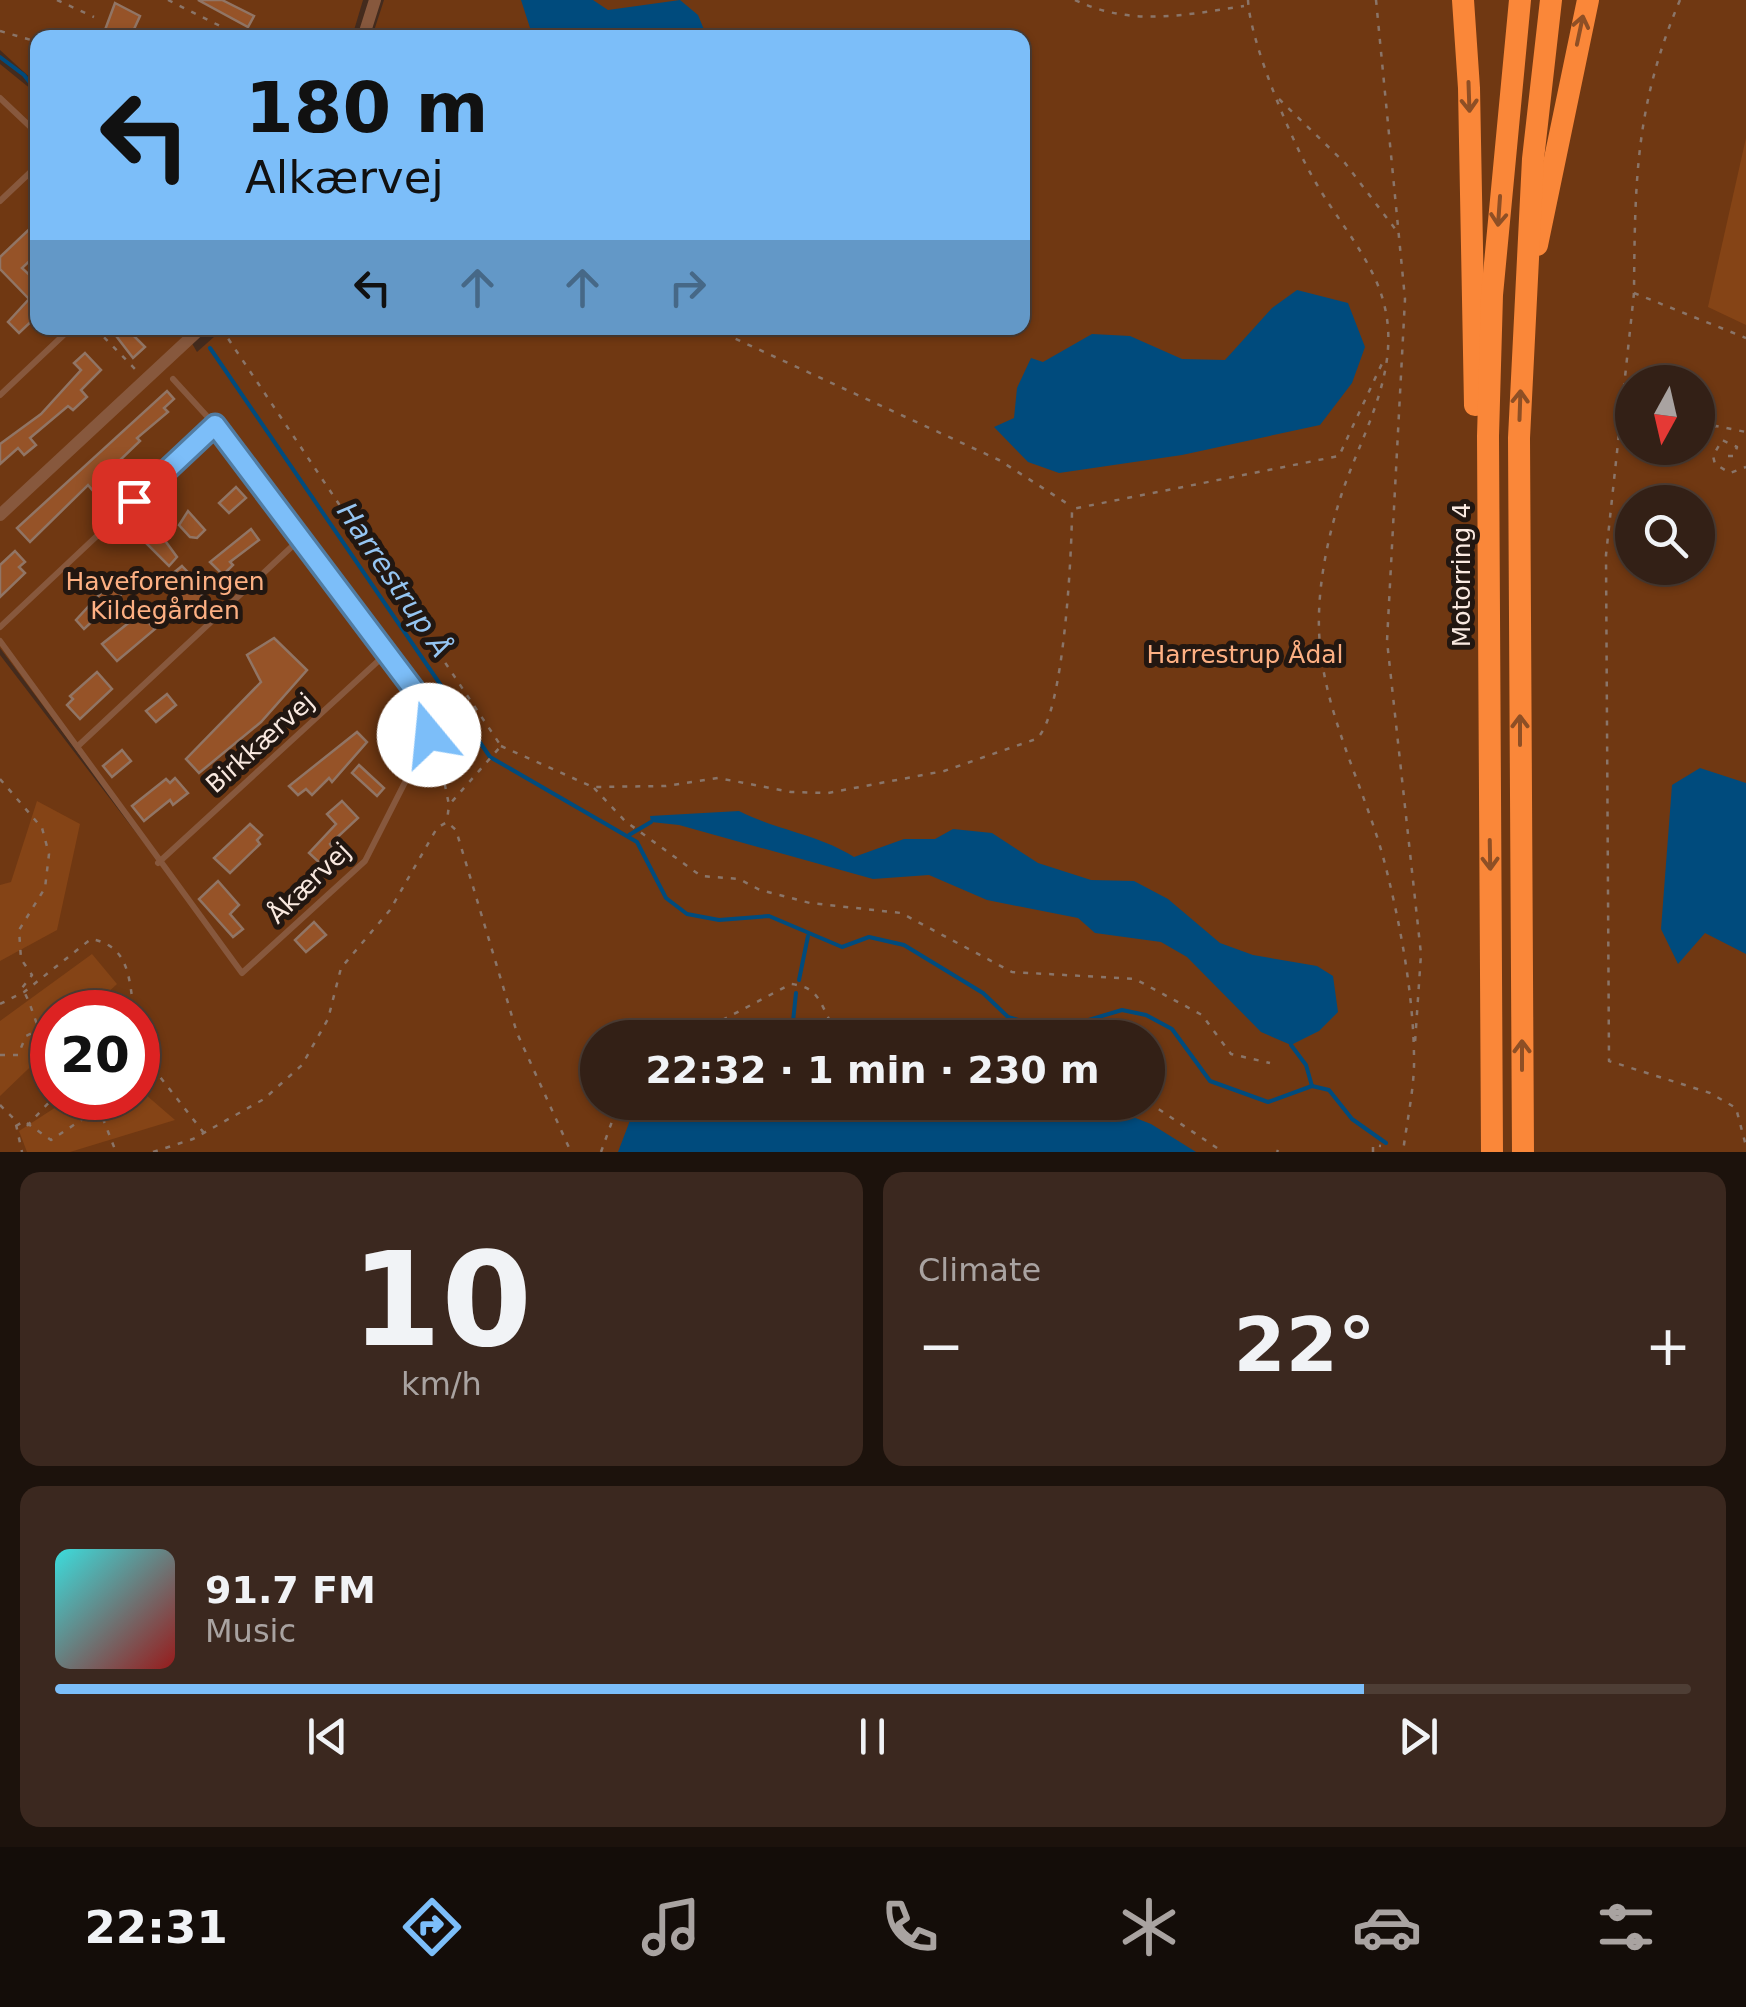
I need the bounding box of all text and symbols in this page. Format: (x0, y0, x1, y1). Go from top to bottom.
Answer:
one-way arrow (1572, 15, 1590, 47)
text: 180 m (245, 67, 488, 149)
icon: left (80, 70, 210, 200)
one-way arrow (1460, 81, 1479, 113)
text: Alkærvej (245, 151, 444, 204)
one-way arrow (1489, 194, 1508, 226)
icon: left (345, 260, 400, 315)
icon: ahead (450, 260, 505, 315)
icon: ahead (555, 260, 610, 315)
icon: right (660, 260, 715, 315)
north arrow (1615, 365, 1715, 465)
map controls (1615, 365, 1715, 585)
one-way arrow (1510, 389, 1529, 421)
pin (92, 459, 177, 544)
icon: arrive (107, 474, 162, 529)
button: search (1615, 485, 1715, 585)
water label: Harrestrup Å (330, 496, 459, 663)
street label: Motorring 4 (1447, 503, 1476, 647)
park label: Haveforeningen Kildegården (65, 567, 265, 625)
park label: Harrestrup Ådal (1146, 640, 1344, 669)
position arrow (377, 683, 481, 787)
street label: Birkkærvej (200, 687, 320, 799)
one-way arrow (1510, 714, 1529, 746)
street label: Åkærvej (262, 837, 356, 929)
one-way arrow (1480, 838, 1500, 871)
speed limit sign: 20 (30, 990, 160, 1120)
one-way arrow (1512, 1039, 1532, 1072)
text: 22:32 · 1 min · 230 m (645, 1048, 1100, 1092)
text: 10 (351, 1224, 532, 1376)
text: Climate (918, 1251, 1041, 1289)
text: 22° (1234, 1301, 1375, 1389)
text: − (918, 1314, 964, 1378)
text: + (1645, 1314, 1691, 1378)
text: km/h (401, 1365, 482, 1403)
text: 91.7 FM (205, 1568, 376, 1612)
text: Music (205, 1612, 296, 1650)
icon: previous (300, 1709, 355, 1764)
icon: pause (845, 1709, 900, 1764)
icon: next (1391, 1709, 1446, 1764)
icon: directions (397, 1892, 467, 1962)
icon: music (636, 1892, 706, 1962)
icon: phone (875, 1892, 945, 1962)
icon: climate (1114, 1892, 1184, 1962)
icon: car (1352, 1892, 1422, 1962)
icon: filters (1591, 1892, 1661, 1962)
text: 22:31 (84, 1901, 228, 1954)

